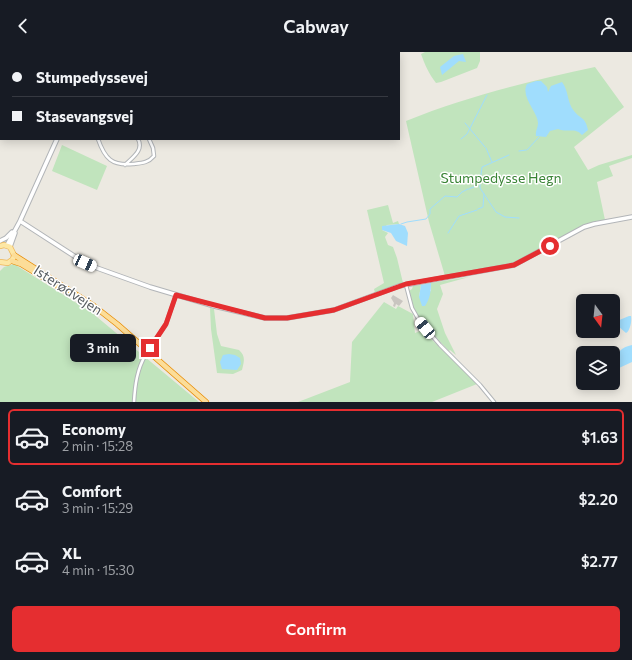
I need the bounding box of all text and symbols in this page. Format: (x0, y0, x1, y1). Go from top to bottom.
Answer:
icon: back (12, 15, 34, 37)
text: Cabway (283, 15, 349, 37)
icon: person (598, 15, 620, 37)
text: Stumpedyssevej (36, 68, 148, 86)
text: Stasevangsvej (36, 107, 133, 125)
park label: Stumpedysse Hegn (440, 169, 562, 186)
route start (541, 237, 559, 255)
car (72, 253, 98, 273)
street label: Isterødvejen (31, 261, 106, 318)
north arrow (576, 294, 620, 338)
map controls (576, 294, 620, 390)
car (413, 315, 437, 341)
callout: 3 min (70, 334, 136, 362)
route end (141, 339, 159, 357)
text: 3 min (87, 340, 119, 356)
button: layers (576, 346, 620, 390)
icon: car (14, 419, 50, 455)
text: Economy (62, 420, 126, 438)
text: $1.63 (581, 428, 618, 446)
text: 2 min · 15:28 (62, 438, 133, 454)
icon: car (14, 481, 50, 517)
text: Comfort (62, 482, 122, 500)
text: $2.20 (579, 490, 618, 508)
text: 3 min · 15:29 (62, 500, 133, 516)
icon: car (14, 543, 50, 579)
text: XL (62, 544, 81, 562)
text: $2.77 (581, 552, 618, 570)
text: 4 min · 15:30 (62, 562, 134, 578)
button: Confirm (12, 606, 620, 652)

